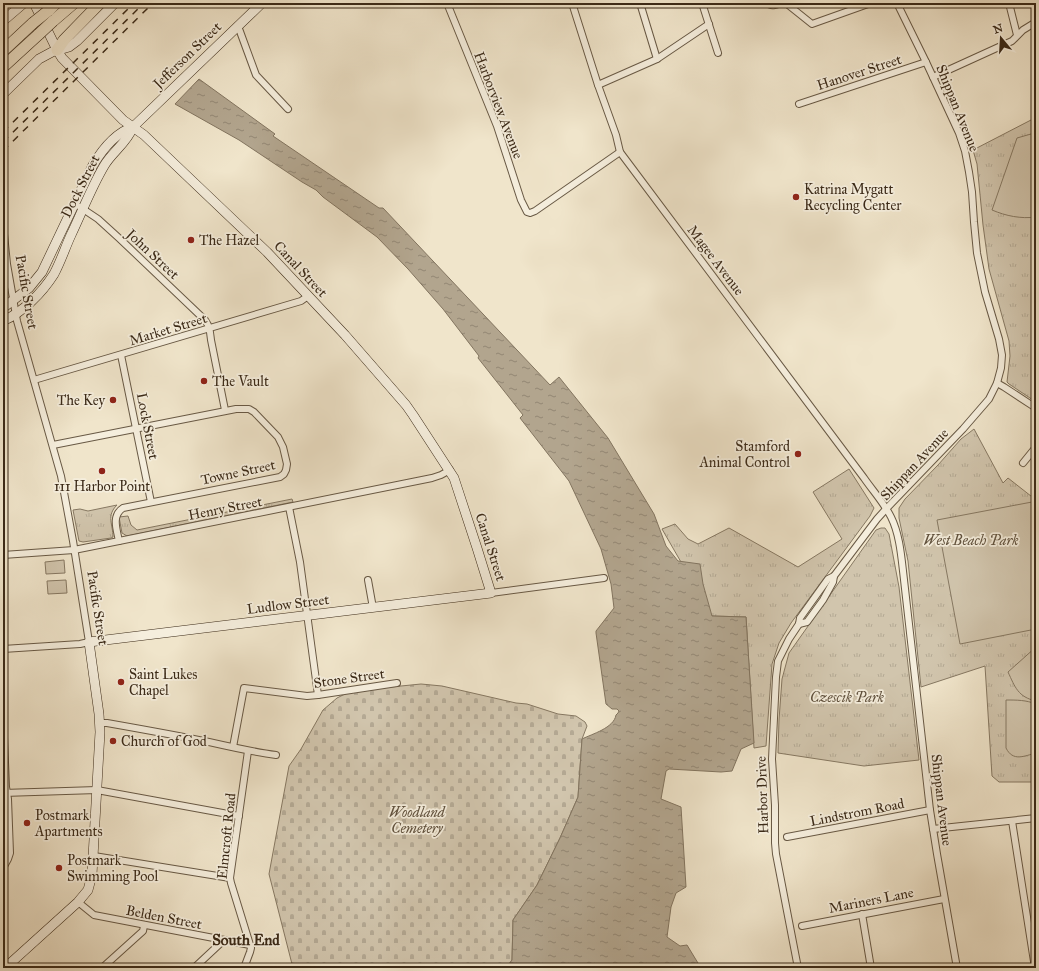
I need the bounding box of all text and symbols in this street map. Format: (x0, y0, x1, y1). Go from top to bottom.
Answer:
north arrow (981, 18, 1021, 58)
street label: Jefferson Street (148, 19, 226, 94)
text: N (992, 21, 1005, 37)
street label: Harborview Avenue (470, 49, 527, 161)
street label: Hanover Street (815, 51, 904, 94)
street label: Shippan Avenue (932, 62, 983, 154)
street label: Dock Street (57, 152, 104, 221)
place label: Katrina Mygatt Recycling Center (804, 181, 902, 214)
marker: Katrina Mygatt Recycling Center (791, 192, 801, 202)
street label: Magee Avenue (684, 222, 748, 299)
street label: John Street (121, 224, 182, 284)
place label: The Hazel (199, 232, 260, 249)
marker: The Hazel (186, 235, 196, 245)
street label: Canal Street (270, 238, 331, 301)
street label: Pacific Street (12, 254, 41, 331)
street label: Market Street (127, 310, 209, 349)
place label: The Vault (212, 373, 269, 390)
marker: The Vault (199, 376, 209, 386)
street label: Lock Street (133, 391, 162, 461)
place label: The Key (57, 392, 105, 409)
marker: The Key (108, 395, 118, 405)
street label: Shippan Avenue (877, 425, 952, 504)
place label: Stamford Animal Control (698, 438, 790, 471)
marker: Stamford Animal Control (793, 449, 803, 459)
street label: Towne Street (199, 456, 277, 489)
marker: 111 Harbor Point (97, 466, 107, 476)
place label: 111 Harbor Point (54, 478, 150, 495)
street label: Henry Street (187, 493, 264, 524)
street label: Canal Street (472, 511, 510, 583)
park label: West Beach Park (924, 532, 1019, 549)
street label: Pacific Street (83, 570, 112, 647)
street label: Ludlow Street (246, 591, 330, 618)
street label: Stone Street (313, 665, 386, 692)
place label: Saint Lukes Chapel (129, 666, 197, 699)
marker: Saint Lukes Chapel (116, 677, 126, 687)
park label: Czescik Park (810, 689, 885, 706)
place label: Church of God (121, 733, 207, 750)
marker: Church of God (108, 736, 118, 746)
street label: Shippan Avenue (927, 753, 956, 847)
street label: Harbor Drive (753, 756, 772, 834)
street label: Elmcroft Road (214, 792, 239, 880)
street label: Lindstrom Road (808, 795, 906, 830)
park label: Woodland Cemetery (389, 804, 447, 837)
place label: Postmark Apartments (34, 807, 103, 840)
marker: Postmark Apartments (22, 818, 32, 828)
place label: Postmark Swimming Pool (67, 852, 158, 885)
marker: Postmark Swimming Pool (54, 863, 64, 873)
street label: Mariners Lane (827, 884, 915, 917)
street label: Belden Street (124, 902, 203, 933)
district label: South End (212, 931, 280, 949)

